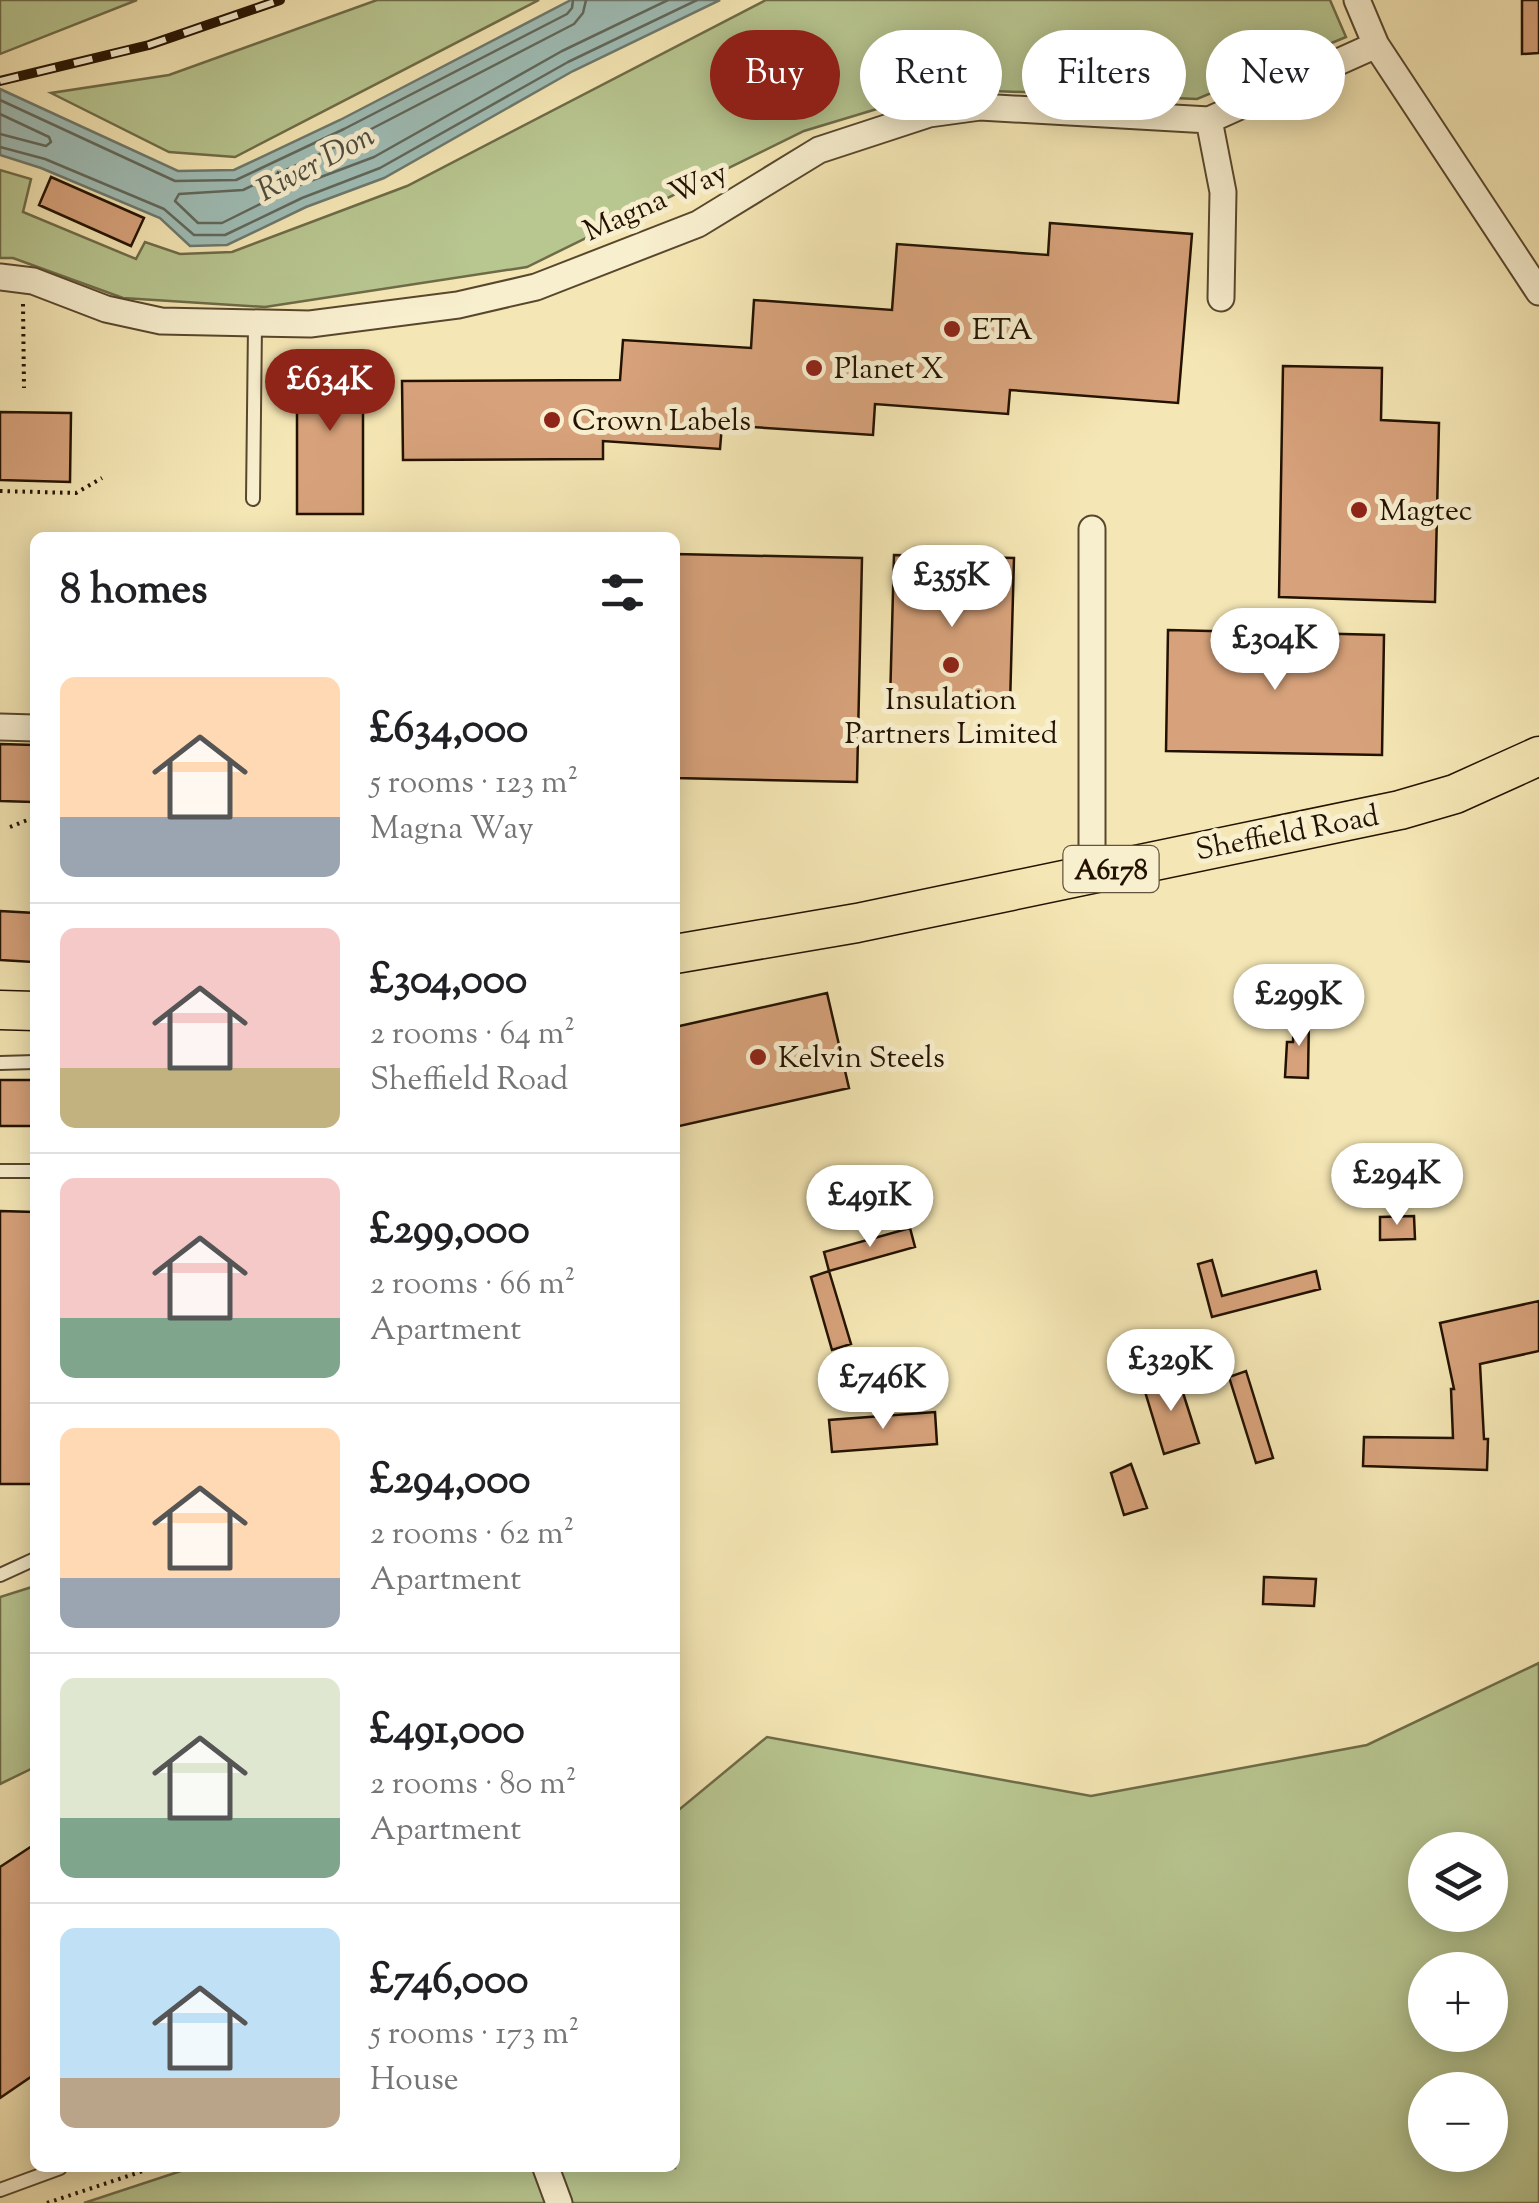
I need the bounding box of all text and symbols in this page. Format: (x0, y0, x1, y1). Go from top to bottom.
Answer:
chip: Buy (710, 30, 840, 120)
chip: Rent (860, 30, 1002, 120)
chip: Filters (1022, 30, 1186, 120)
chip: New (1206, 30, 1345, 120)
water label: River Don (249, 114, 384, 215)
street label: Magna Way (577, 152, 735, 254)
place label: ETA (972, 310, 1033, 353)
marker: ETA (941, 318, 963, 340)
pin: £634K (260, 349, 400, 434)
place label: Planet X (834, 349, 944, 392)
marker: Planet X (803, 357, 825, 379)
text: £634K (287, 358, 373, 404)
place label: Crown Labels (572, 401, 751, 444)
marker: Crown Labels (541, 409, 563, 431)
place label: Magtec (1379, 491, 1472, 534)
marker: Magtec (1348, 499, 1370, 521)
pin: £355K (882, 545, 1022, 630)
text: £355K (914, 554, 990, 600)
text: 8 homes (60, 562, 208, 622)
icon: filters (595, 565, 650, 620)
pin: £304K (1205, 608, 1345, 693)
text: £304K (1232, 617, 1318, 663)
marker: Insulation Partners Limited (940, 654, 962, 676)
place label: Insulation Partners Limited (844, 680, 1058, 757)
text: £634,000 (370, 701, 528, 761)
icon: home (140, 717, 260, 837)
text: 5 rooms · 123 m² (370, 761, 578, 807)
street label: Sheffield Road (1192, 796, 1383, 873)
text: Magna Way (370, 807, 534, 853)
road number: A6178 (1064, 846, 1158, 892)
text: £304,000 (370, 952, 527, 1012)
pin: £299K (1229, 964, 1369, 1049)
icon: home (140, 968, 260, 1088)
text: £299K (1255, 973, 1343, 1019)
text: 2 rooms · 64 m² (370, 1012, 575, 1058)
place label: Kelvin Steels (778, 1038, 945, 1081)
marker: Kelvin Steels (747, 1046, 769, 1068)
text: Sheffield Road (370, 1058, 568, 1104)
pin: £294K (1327, 1143, 1467, 1228)
text: £294K (1353, 1152, 1441, 1198)
pin: £491K (800, 1165, 940, 1250)
text: £491K (828, 1174, 912, 1220)
text: £299,000 (370, 1202, 530, 1262)
icon: home (140, 1218, 260, 1338)
text: 2 rooms · 66 m² (370, 1262, 575, 1308)
text: Apartment (370, 1308, 521, 1354)
pin: £329K (1101, 1329, 1241, 1414)
text: £329K (1129, 1338, 1213, 1384)
pin: £746K (813, 1347, 953, 1432)
text: £746K (840, 1356, 926, 1402)
text: £294,000 (370, 1452, 531, 1512)
icon: home (140, 1468, 260, 1588)
text: 2 rooms · 62 m² (370, 1512, 574, 1558)
text: Apartment (370, 1558, 521, 1604)
text: £491,000 (370, 1702, 525, 1762)
icon: home (140, 1718, 260, 1838)
text: 2 rooms · 80 m² (370, 1762, 577, 1808)
text: Apartment (370, 1808, 521, 1854)
map controls (1408, 1832, 1508, 2172)
button: layers (1408, 1832, 1508, 1932)
text: £746,000 (370, 1952, 528, 2012)
button: + (1408, 1952, 1508, 2052)
icon: home (140, 1968, 260, 2088)
text: 5 rooms · 173 m² (370, 2012, 579, 2058)
text: House (370, 2058, 459, 2104)
button: − (1408, 2072, 1508, 2172)

